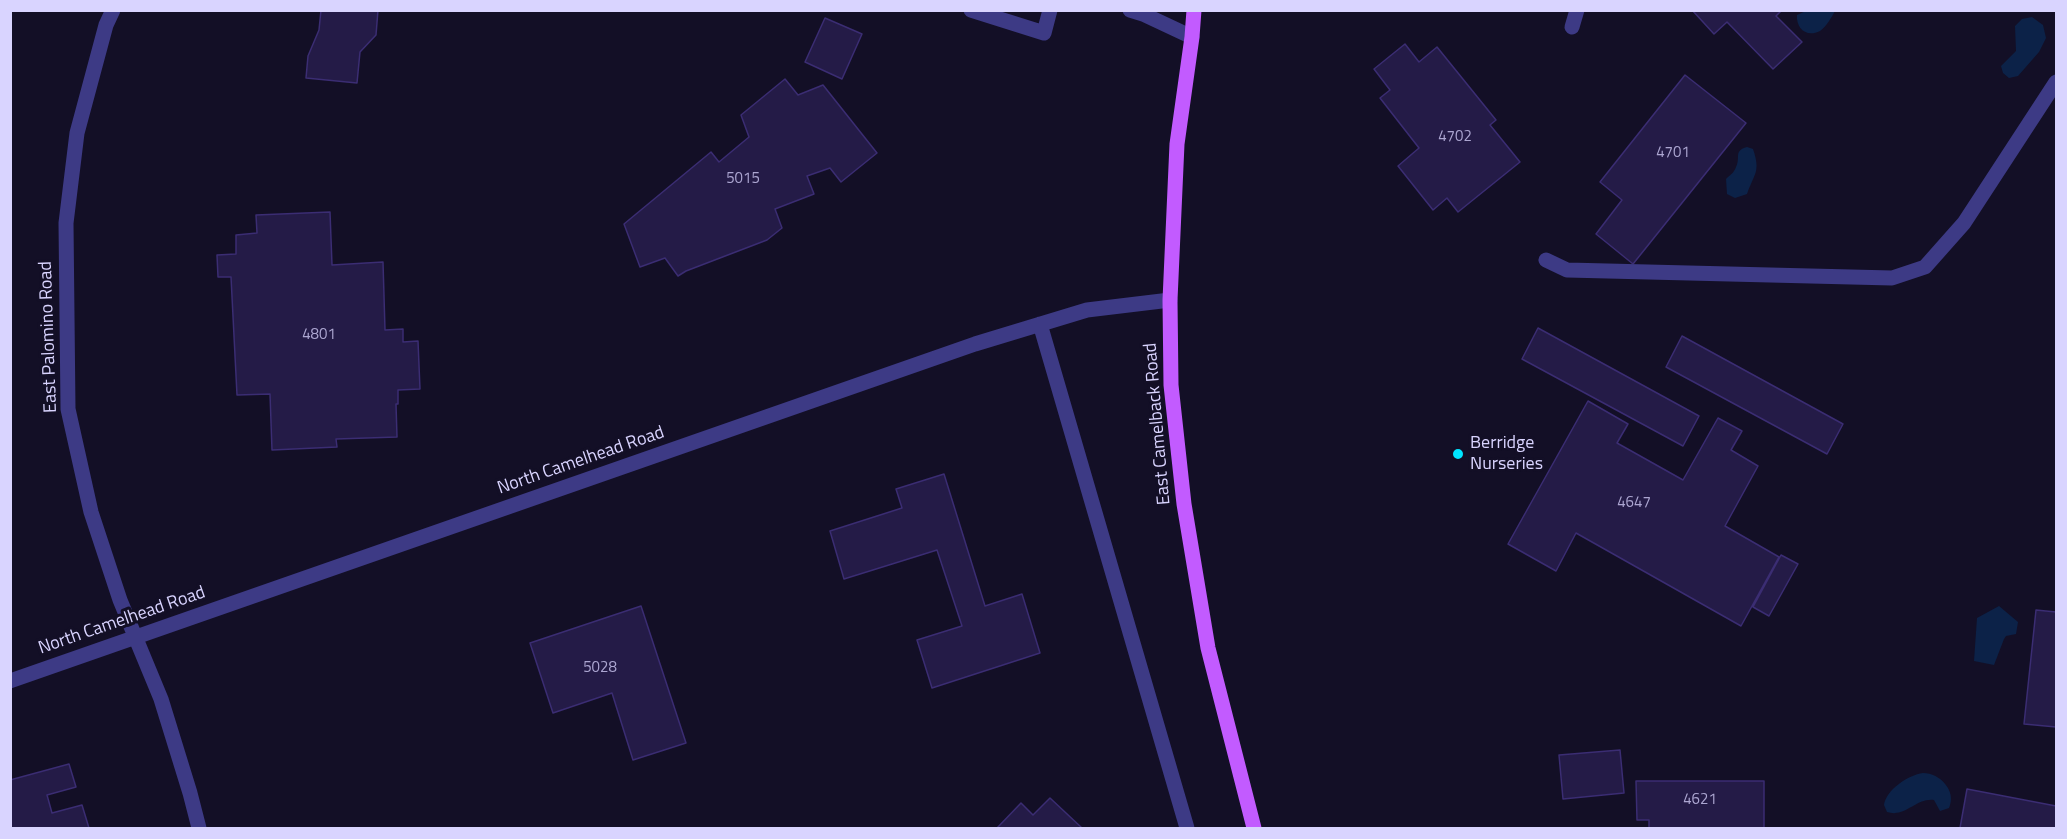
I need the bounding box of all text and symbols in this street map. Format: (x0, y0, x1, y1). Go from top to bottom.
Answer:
house number: 4702 (1438, 128, 1472, 146)
house number: 4701 (1656, 144, 1690, 162)
house number: 5015 (726, 170, 760, 188)
street label: East Palomino Road (36, 261, 62, 413)
house number: 4801 (302, 326, 336, 344)
street label: East Camelback Road (1140, 342, 1176, 506)
street label: North Camelhead Road (495, 422, 667, 500)
place label: Berridge Nurseries (1470, 433, 1543, 476)
marker: Berridge Nurseries (1451, 447, 1465, 461)
house number: 4647 (1617, 494, 1651, 512)
street label: North Camelhead Road (36, 582, 208, 660)
house number: 5028 (583, 659, 617, 677)
house number: 4621 (1683, 791, 1717, 809)

